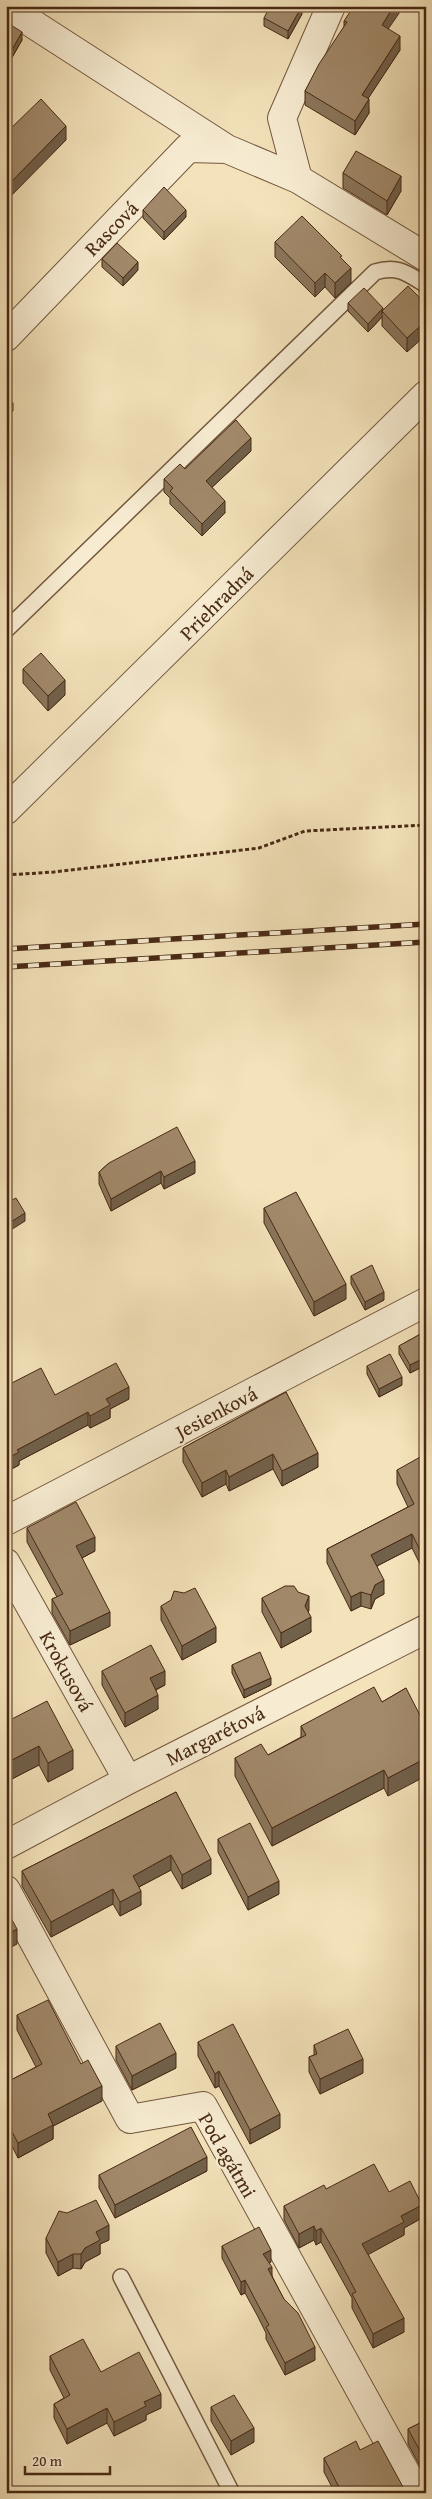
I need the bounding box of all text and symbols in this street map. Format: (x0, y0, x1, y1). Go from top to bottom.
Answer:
street label: Rascová (77, 193, 145, 262)
street label: Priehradná (172, 559, 260, 647)
street label: Jesienková (167, 1378, 263, 1447)
street label: Krokusová (33, 1625, 101, 1717)
street label: Margarétová (161, 1697, 270, 1772)
street label: Pod agátmi (192, 2107, 264, 2203)
scale bar (25, 2444, 110, 2476)
text: 20 m (32, 2450, 63, 2471)

